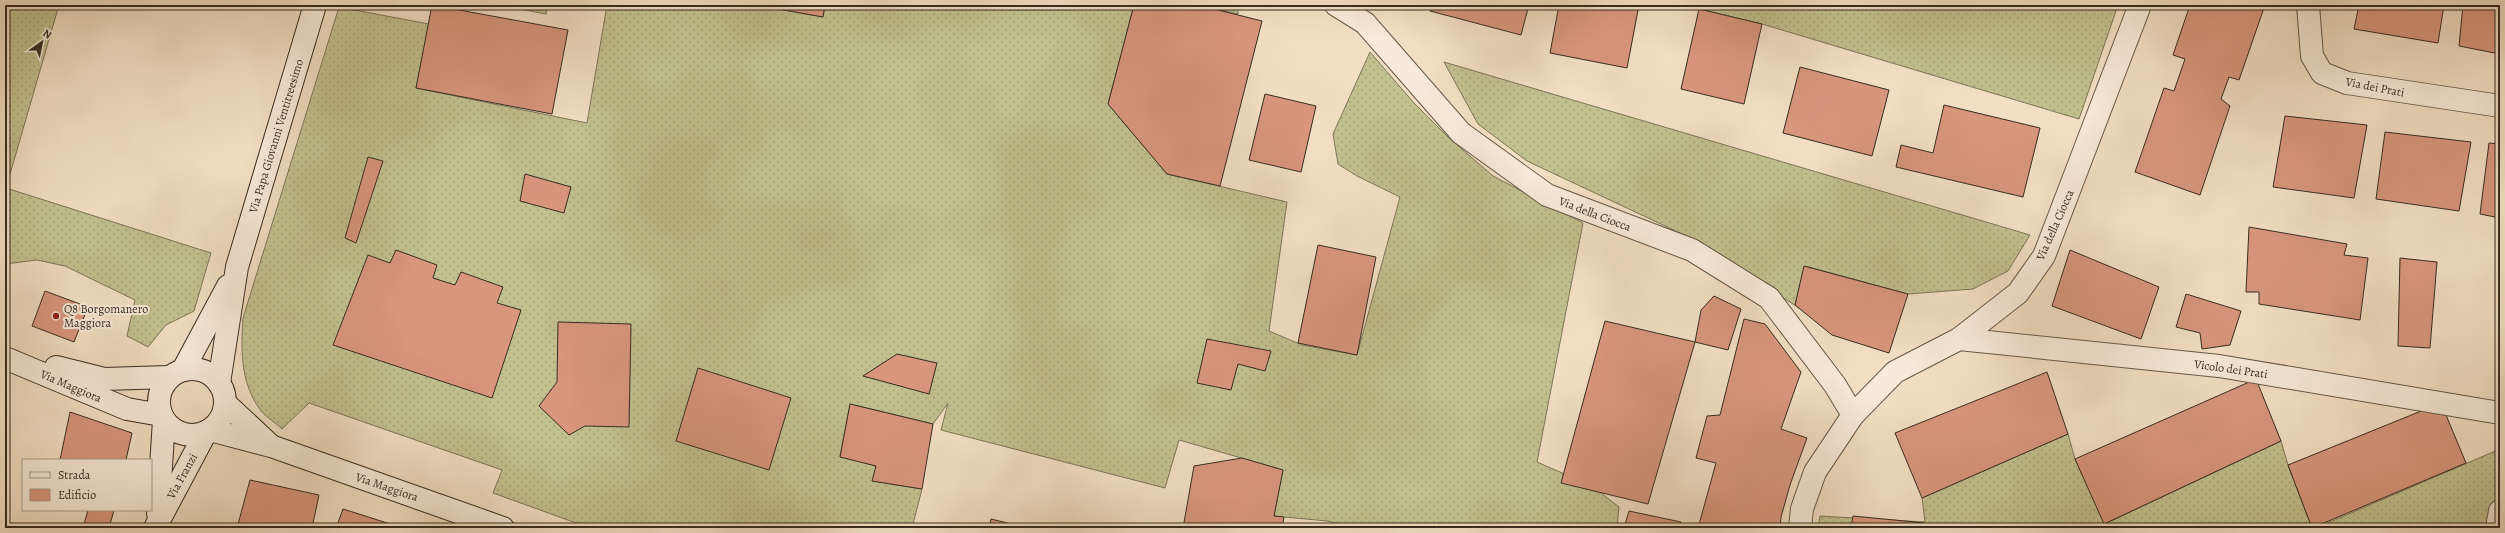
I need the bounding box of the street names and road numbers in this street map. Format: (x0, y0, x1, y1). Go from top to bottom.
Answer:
street label: Via Papa Giovanni Ventitreesimo (245, 57, 307, 216)
street label: Via dei Prati (2343, 73, 2406, 101)
street label: Via della Ciocca (2032, 187, 2078, 264)
street label: Via della Ciocca (1556, 193, 1634, 235)
street label: Vicolo dei Prati (2192, 356, 2269, 382)
street label: Via Maggiora (37, 365, 105, 406)
street label: Via Franzi (162, 450, 201, 502)
street label: Via Maggiora (353, 468, 421, 505)

